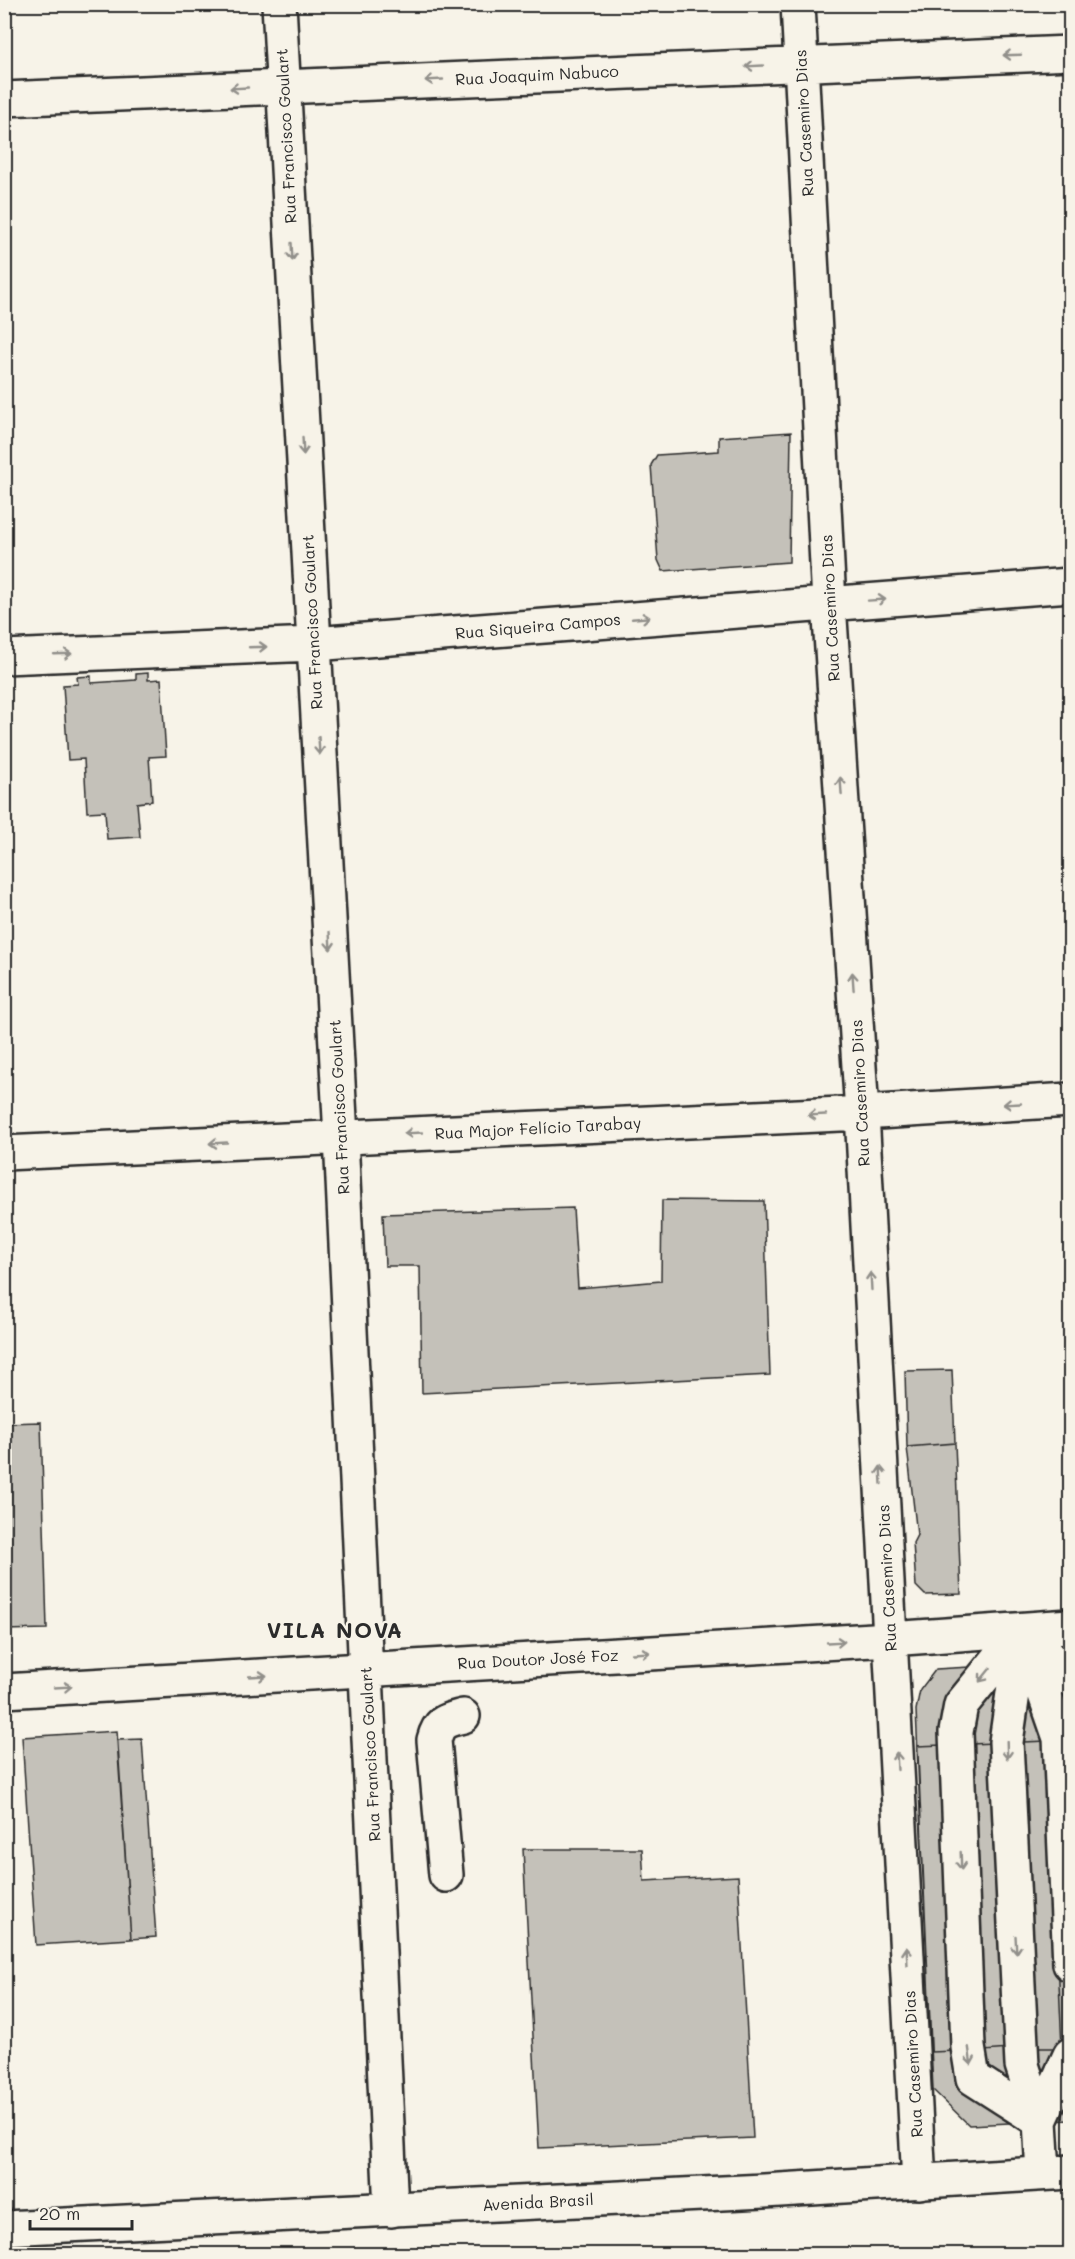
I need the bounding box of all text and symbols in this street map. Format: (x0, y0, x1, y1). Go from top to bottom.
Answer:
street label: Rua Francisco Goulart (270, 48, 301, 224)
street label: Rua Casemiro Dias (789, 49, 818, 197)
one-way arrow (1003, 50, 1023, 61)
street label: Rua Joaquim Nabuco (455, 60, 619, 89)
one-way arrow (745, 60, 765, 71)
one-way arrow (424, 74, 444, 85)
one-way arrow (229, 83, 249, 94)
one-way arrow (287, 241, 298, 261)
one-way arrow (297, 436, 308, 456)
street label: Rua Francisco Goulart (296, 534, 327, 710)
street label: Rua Casemiro Dias (815, 534, 844, 682)
one-way arrow (867, 594, 886, 605)
street label: Rua Siqueira Campos (454, 608, 622, 643)
one-way arrow (630, 612, 650, 623)
one-way arrow (247, 641, 267, 652)
one-way arrow (52, 649, 72, 660)
one-way arrow (314, 735, 325, 755)
one-way arrow (835, 777, 846, 797)
one-way arrow (324, 930, 335, 950)
one-way arrow (848, 972, 859, 992)
street label: Rua Francisco Goulart (323, 1019, 354, 1195)
street label: Rua Casemiro Dias (845, 1019, 874, 1167)
one-way arrow (1003, 1099, 1023, 1110)
one-way arrow (808, 1110, 828, 1121)
street label: Rua Major Felício Tarabay (434, 1112, 642, 1143)
one-way arrow (403, 1128, 423, 1139)
one-way arrow (209, 1137, 229, 1148)
one-way arrow (865, 1271, 876, 1291)
one-way arrow (876, 1466, 887, 1486)
street label: Rua Casemiro Dias (872, 1504, 901, 1652)
district label: VILA NOVA (267, 1615, 403, 1644)
one-way arrow (825, 1636, 845, 1647)
street label: Rua Doutor José Foz (457, 1644, 619, 1673)
one-way arrow (630, 1647, 650, 1658)
street label: Rua Francisco Goulart (354, 1666, 385, 1842)
one-way arrow (979, 1667, 992, 1683)
one-way arrow (247, 1670, 267, 1681)
one-way arrow (52, 1682, 72, 1693)
one-way arrow (1001, 1740, 1013, 1760)
one-way arrow (891, 1752, 902, 1772)
one-way arrow (955, 1851, 966, 1871)
one-way arrow (1011, 1934, 1022, 1954)
one-way arrow (901, 1947, 912, 1966)
street label: Rua Casemiro Dias (898, 1990, 927, 2138)
one-way arrow (964, 2045, 975, 2065)
street label: Avenida Brasil (482, 2188, 594, 2215)
scale bar (30, 2193, 132, 2231)
text: 20 m (39, 2201, 80, 2225)

